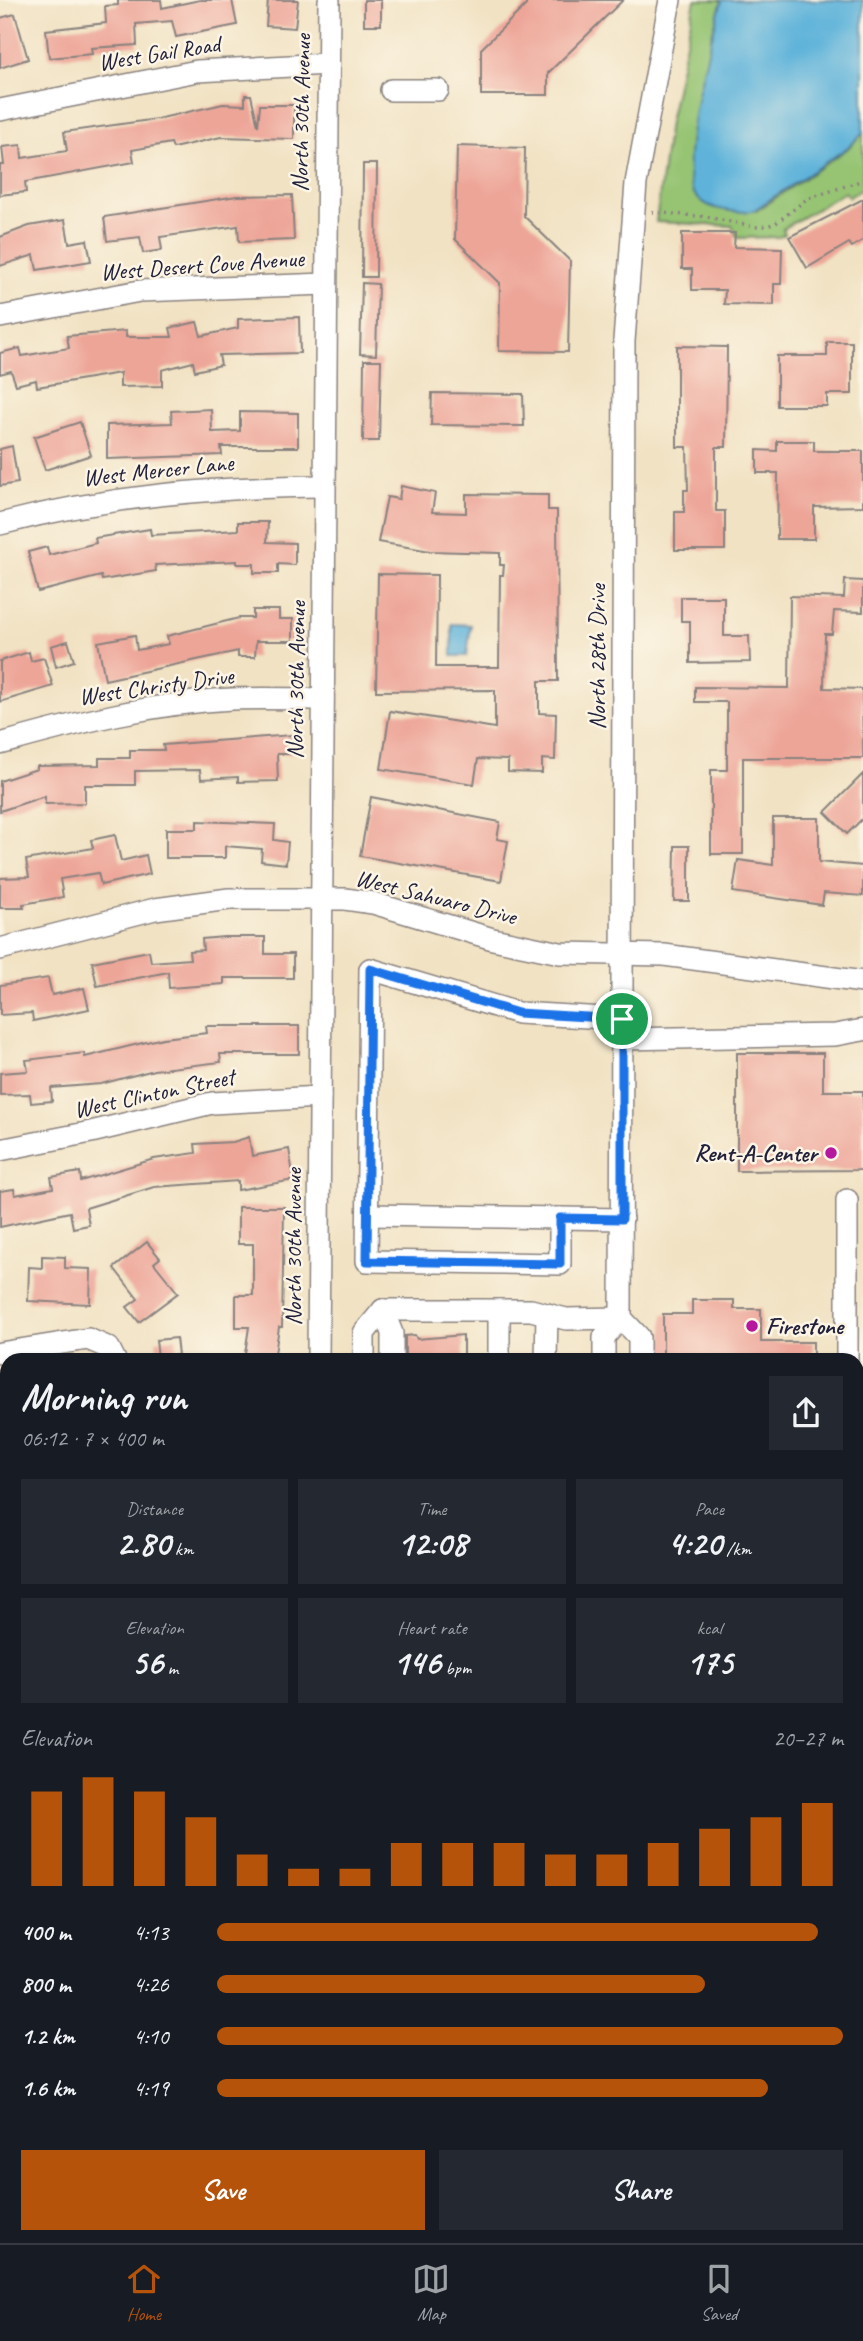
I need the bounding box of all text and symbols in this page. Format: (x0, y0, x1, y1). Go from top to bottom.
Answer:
street label: West Gail Road (96, 28, 225, 77)
street label: North 30th Avenue (285, 32, 317, 192)
street label: West Desert Cove Avenue (99, 243, 307, 287)
street label: West Mercer Lane (81, 447, 237, 493)
street label: North 28th Drive (582, 582, 612, 730)
street label: North 30th Avenue (280, 599, 312, 759)
street label: West Christy Drive (77, 660, 237, 712)
street label: West Sahuaro Drive (353, 863, 522, 932)
pin (592, 989, 652, 1049)
icon: arrive (603, 1000, 641, 1038)
street label: West Clinton Street (71, 1061, 240, 1125)
place label: Rent-A-Center (694, 1138, 819, 1168)
marker: Rent-A-Center (823, 1145, 839, 1161)
street label: North 30th Avenue (278, 1166, 308, 1326)
place label: Firestone (766, 1311, 845, 1341)
marker: Firestone (744, 1318, 760, 1334)
text: Morning run (21, 1374, 187, 1421)
button: share (769, 1376, 843, 1450)
text: 06:12 · 7 × 400 m (21, 1424, 164, 1453)
text: Distance (126, 1497, 183, 1521)
text: Time (417, 1497, 447, 1521)
text: Pace (695, 1497, 724, 1521)
text: 2.80 (116, 1521, 170, 1566)
text: 12:08 (397, 1521, 467, 1566)
text: 4:20 (668, 1521, 722, 1566)
text: km (170, 1537, 193, 1561)
text: /km (722, 1537, 751, 1561)
text: Elevation (125, 1616, 184, 1640)
text: Heart rate (397, 1616, 467, 1640)
text: kcal (697, 1616, 722, 1640)
text: 56 (131, 1640, 163, 1685)
text: 146 (393, 1640, 441, 1685)
text: 175 (686, 1640, 733, 1685)
text: m (163, 1656, 178, 1680)
text: bpm (441, 1656, 471, 1680)
text: Elevation (21, 1724, 92, 1753)
text: 20–27 m (773, 1724, 843, 1753)
text: 400 m (21, 1918, 71, 1947)
text: 4:13 (133, 1918, 169, 1947)
text: 800 m (21, 1970, 71, 1999)
text: 4:26 (133, 1970, 169, 1999)
text: 1.2 km (21, 2022, 75, 2051)
text: 4:10 (133, 2022, 169, 2051)
text: 1.6 km (21, 2074, 75, 2103)
text: 4:19 (133, 2074, 169, 2103)
button: Save (21, 2150, 425, 2230)
button: Share (439, 2150, 843, 2230)
tab: Home (125, 2260, 163, 2326)
tab: Map (412, 2260, 450, 2326)
tab: Saved (700, 2260, 738, 2326)

